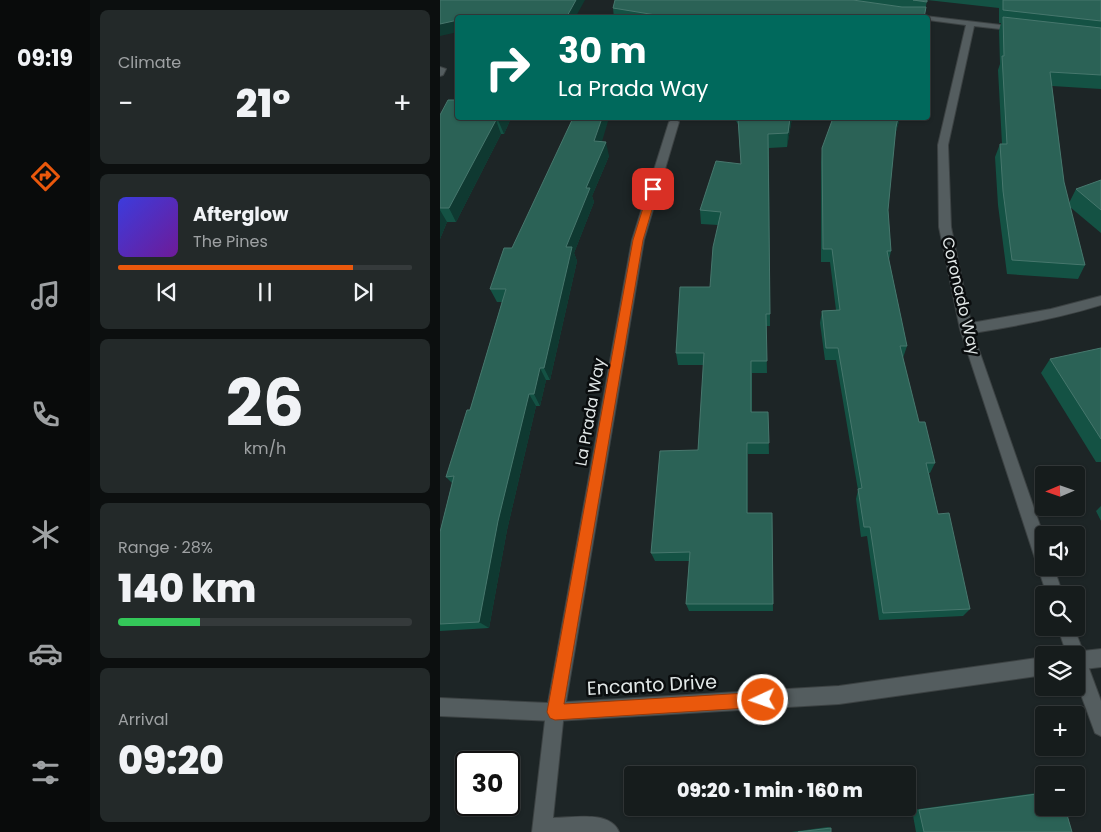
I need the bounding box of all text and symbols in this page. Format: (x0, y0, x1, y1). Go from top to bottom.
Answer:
text: 30 m (558, 26, 646, 75)
icon: right (475, 35, 540, 100)
text: 09:19 (17, 43, 73, 74)
text: Climate (118, 51, 181, 74)
text: La Prada Way (558, 73, 708, 104)
text: 21° (236, 77, 290, 130)
text: − (118, 84, 133, 123)
text: + (393, 84, 412, 123)
icon: directions (28, 159, 63, 194)
pin (632, 168, 674, 210)
icon: arrive (639, 175, 667, 203)
text: Afterglow (193, 201, 288, 228)
text: The Pines (193, 230, 268, 253)
street label: Coronado Way (936, 235, 986, 357)
icon: music (28, 278, 63, 313)
icon: previous (153, 278, 181, 306)
icon: pause (251, 278, 279, 306)
icon: next (349, 278, 377, 306)
street label: La Prada Way (569, 356, 611, 468)
text: 26 (226, 358, 304, 449)
icon: phone (28, 397, 63, 432)
text: km/h (244, 437, 286, 460)
north arrow (1035, 466, 1085, 516)
map controls (1035, 466, 1085, 816)
icon: climate (28, 517, 63, 552)
button: sound (1035, 526, 1085, 576)
text: Range · 28% (118, 536, 213, 559)
text: 140 km (118, 562, 256, 615)
button: search (1035, 586, 1085, 636)
icon: car (28, 636, 63, 671)
button: layers (1035, 646, 1085, 696)
street label: Encanto Drive (586, 668, 718, 702)
position arrow (736, 673, 788, 725)
button: + (1035, 706, 1085, 756)
text: Arrival (118, 708, 168, 731)
text: 09:20 (118, 734, 224, 787)
speed limit sign: 30 (455, 751, 520, 816)
icon: filters (28, 755, 63, 790)
button: − (1035, 766, 1085, 816)
text: 09:20 · 1 min · 160 m (677, 777, 863, 804)

